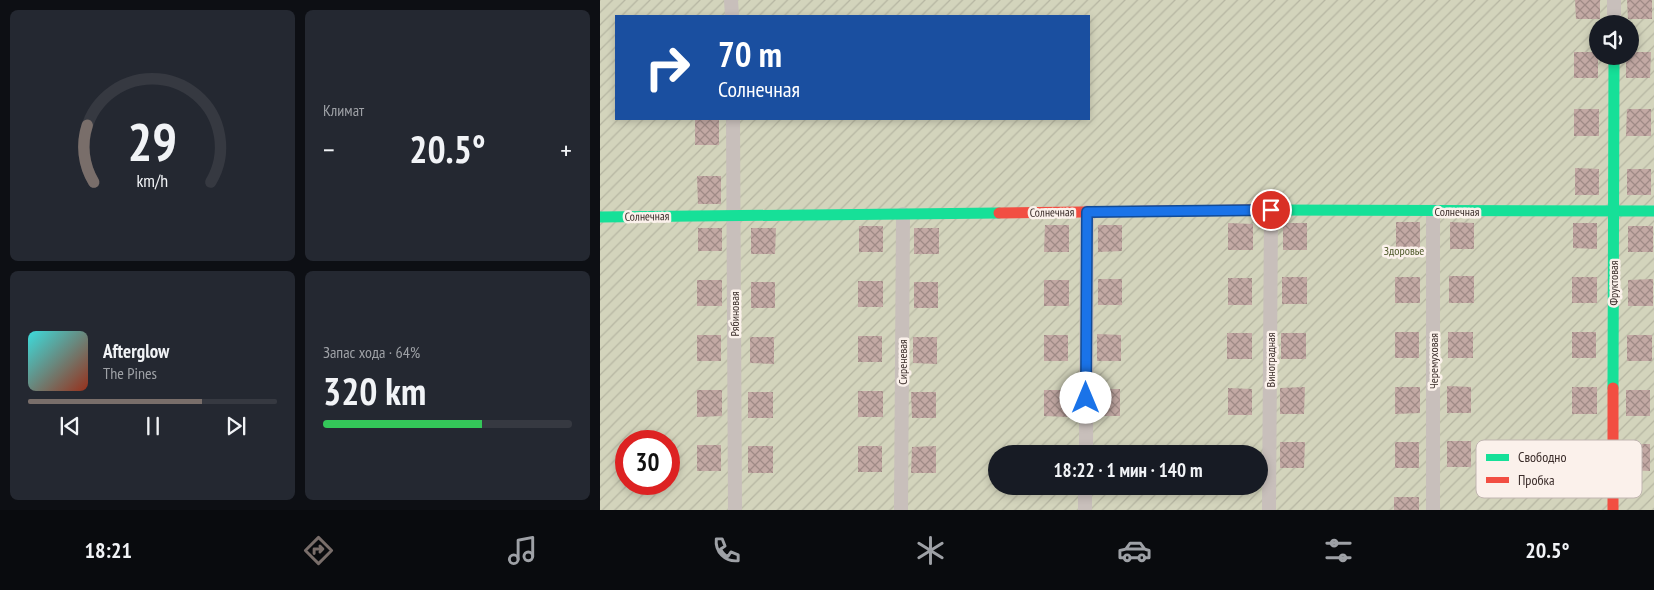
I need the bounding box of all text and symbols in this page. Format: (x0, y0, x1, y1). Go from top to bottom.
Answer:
map controls (1589, 15, 1639, 65)
button: sound (1589, 15, 1639, 65)
text: 70 m (718, 31, 782, 77)
icon: right (635, 35, 700, 100)
text: Солнечная (718, 75, 800, 103)
text: Климат (323, 100, 364, 120)
text: 29 (128, 108, 177, 175)
text: 20.5° (409, 124, 486, 173)
text: − (323, 131, 335, 168)
text: + (560, 131, 572, 168)
text: km/h (137, 169, 168, 192)
pin (1250, 189, 1292, 231)
icon: arrive (1257, 196, 1285, 224)
street label: Солнечная (1029, 204, 1075, 220)
street label: Солнечная (1435, 204, 1480, 219)
street label: Солнечная (624, 208, 670, 224)
park label: Здоровье (1384, 243, 1424, 258)
street label: Фруктовая (1606, 260, 1621, 306)
street label: Рябиновая (727, 291, 742, 337)
street label: Виноградная (1263, 332, 1278, 387)
street label: Черемуховая (1426, 333, 1441, 389)
text: Afterglow (103, 339, 169, 363)
street label: Сиреневая (895, 339, 910, 385)
text: Запас хода · 64% (323, 342, 420, 362)
text: The Pines (103, 363, 157, 383)
text: 320 km (323, 366, 426, 415)
position arrow (1059, 371, 1111, 423)
icon: previous (56, 412, 84, 440)
icon: pause (139, 412, 167, 440)
icon: next (222, 412, 250, 440)
speed limit sign: 30 (615, 430, 680, 495)
legend (1476, 440, 1642, 498)
text: Свободно (1518, 448, 1566, 466)
text: 18:22 · 1 мин · 140 m (1054, 458, 1202, 482)
text: Пробка (1518, 471, 1555, 489)
icon: directions (301, 533, 336, 568)
icon: music (505, 533, 540, 568)
icon: phone (709, 533, 744, 568)
icon: climate (913, 533, 948, 568)
icon: car (1117, 533, 1152, 568)
icon: filters (1321, 533, 1356, 568)
text: 18:21 (85, 536, 132, 564)
text: 20.5° (1525, 536, 1569, 564)

